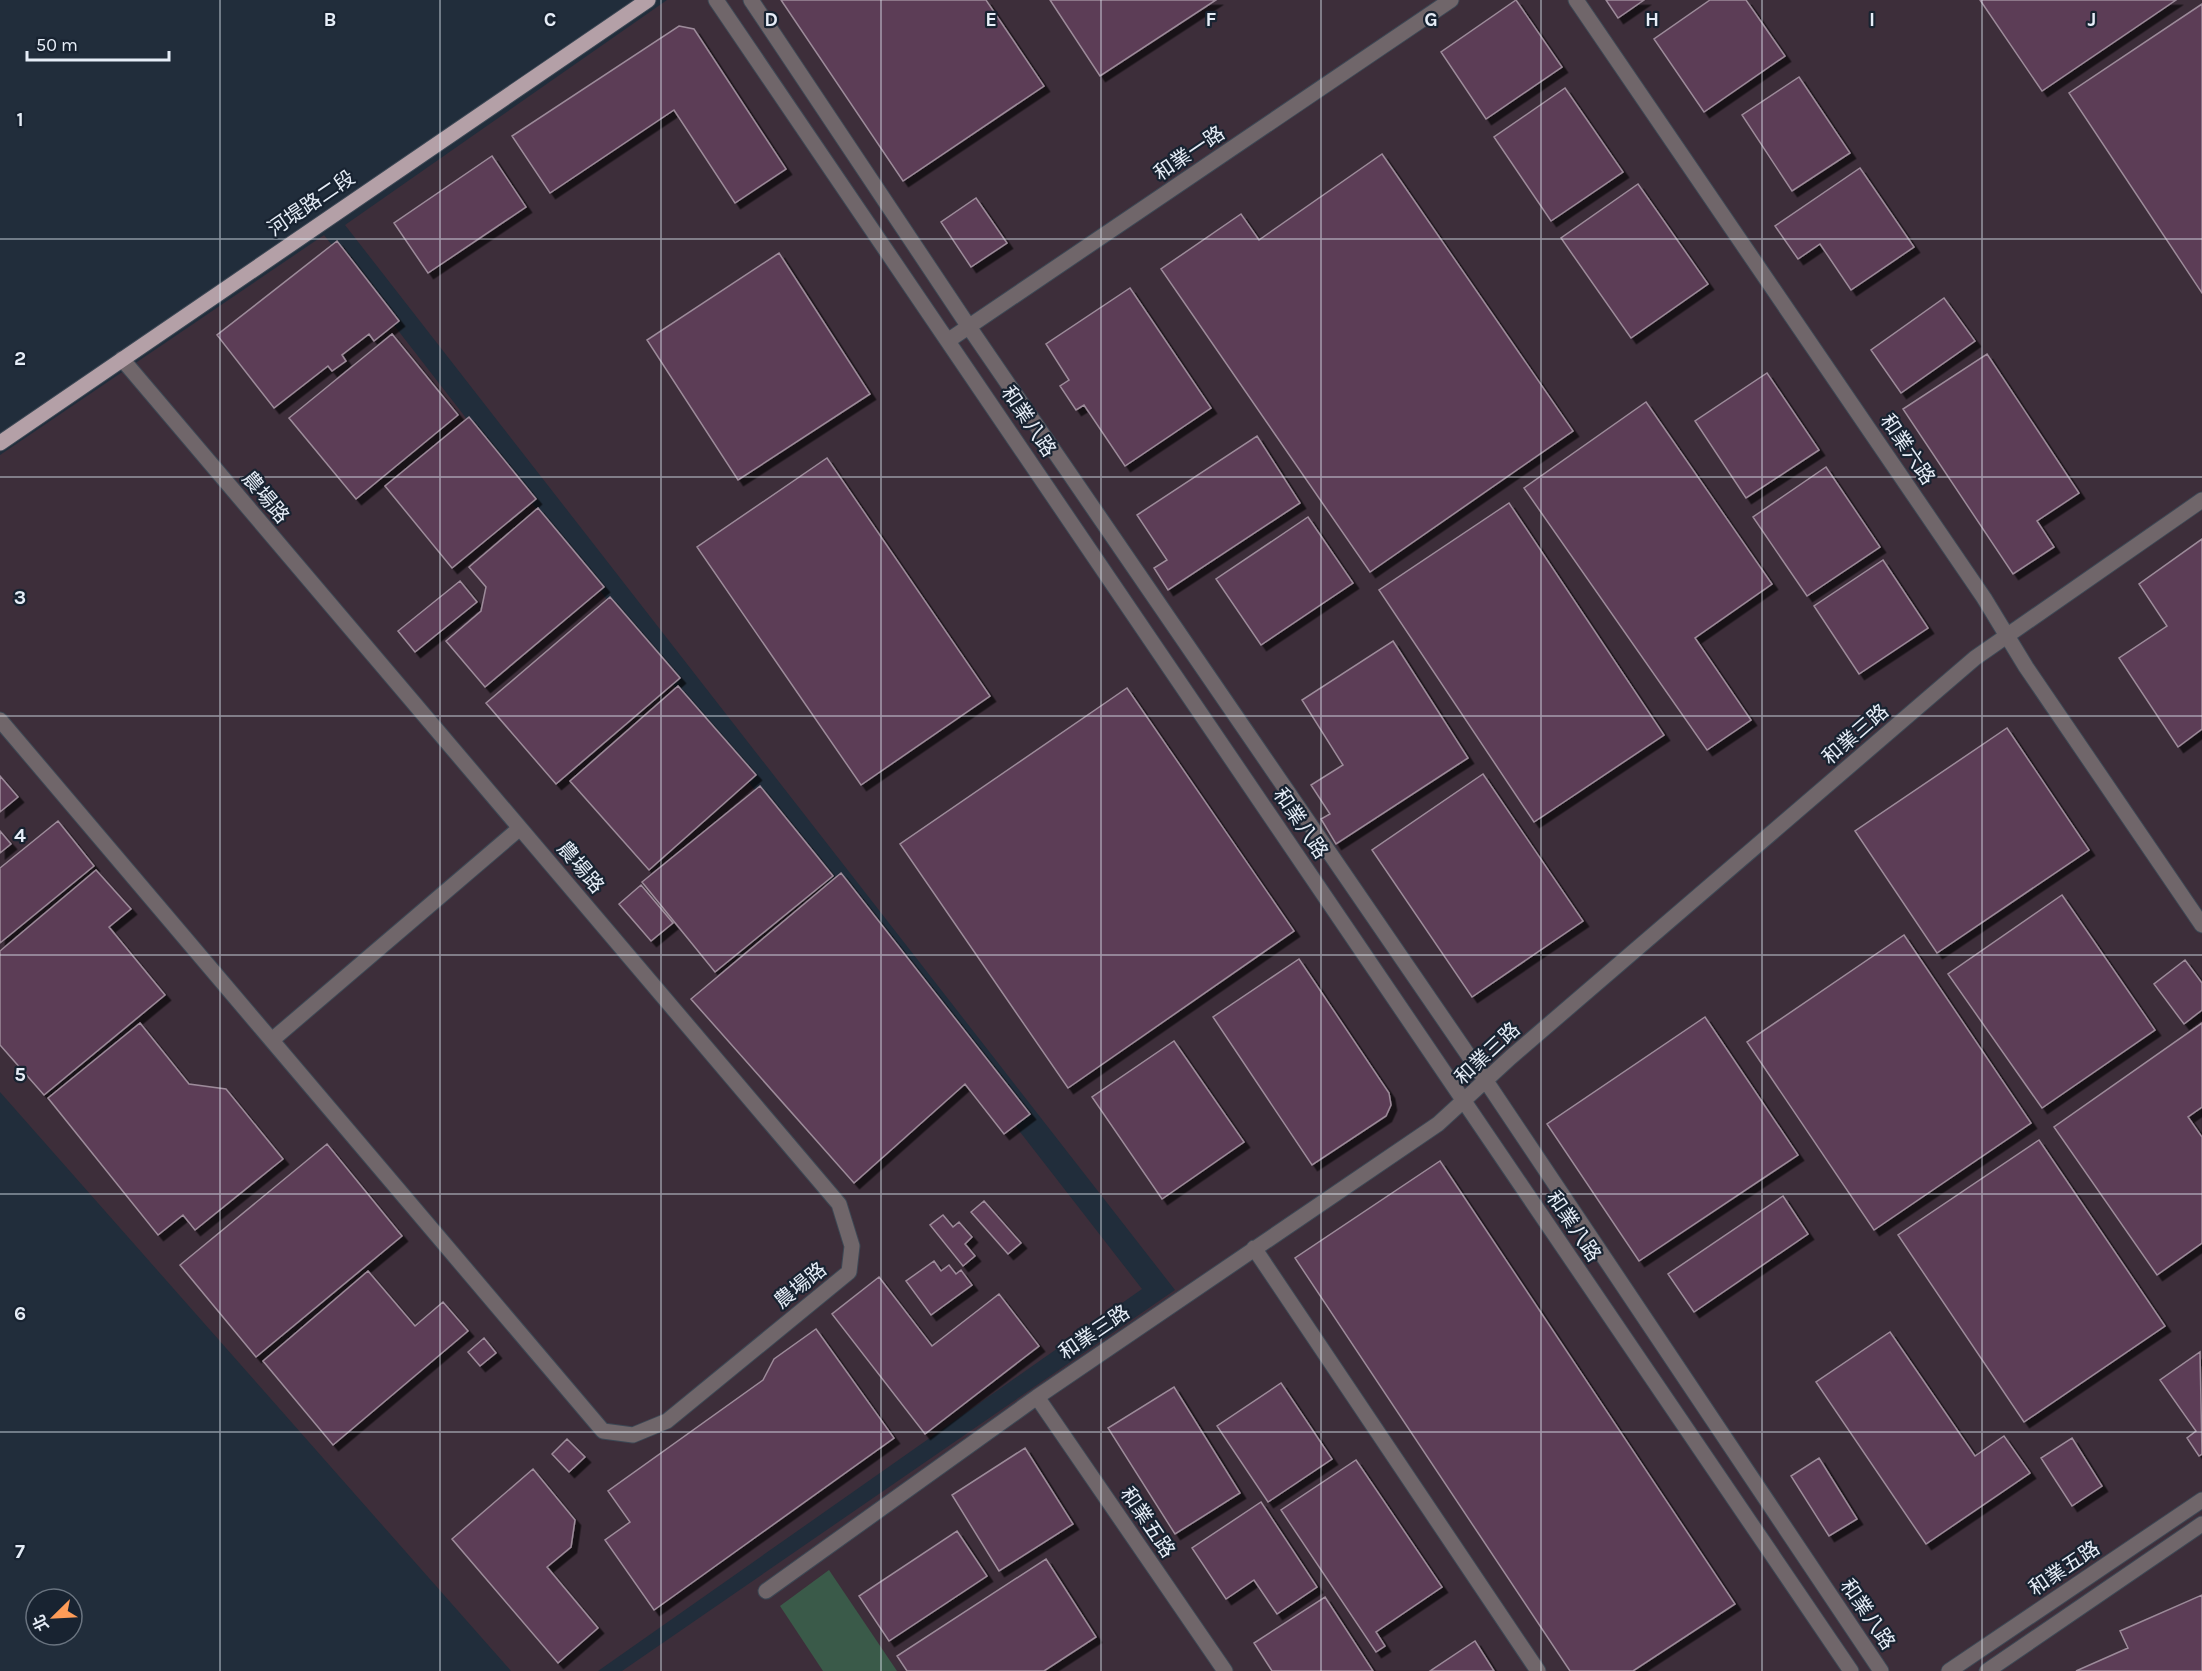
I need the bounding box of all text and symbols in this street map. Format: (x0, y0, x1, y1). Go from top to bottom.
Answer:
text: B (324, 8, 336, 31)
text: C (544, 8, 556, 31)
text: D (764, 8, 778, 31)
text: E (985, 8, 997, 31)
text: F (1206, 8, 1217, 31)
text: G (1424, 8, 1438, 31)
text: H (1645, 8, 1659, 31)
text: I (1869, 8, 1875, 31)
text: J (2088, 8, 2096, 31)
scale bar (27, 24, 170, 62)
text: 50 m (36, 34, 78, 56)
text: 1 (16, 108, 24, 131)
street label: 和業一路 (1150, 122, 1229, 185)
street label: 河堤路二段 (263, 166, 359, 241)
text: 2 (14, 347, 26, 370)
street label: 和業八路 (997, 382, 1060, 461)
street label: 和業六路 (1876, 410, 1939, 489)
street label: 農場路 (238, 467, 294, 528)
text: 3 (14, 586, 26, 609)
street label: 和業三路 (1818, 699, 1893, 769)
street label: 和業八路 (1269, 784, 1332, 863)
text: 4 (14, 824, 26, 847)
street label: 農場路 (553, 837, 609, 898)
street label: 和業三路 (1450, 1018, 1524, 1089)
text: 5 (14, 1063, 26, 1086)
street label: 和業八路 (1542, 1187, 1605, 1266)
street label: 農場路 (770, 1258, 831, 1313)
street label: 和業三路 (1055, 1301, 1134, 1364)
text: 6 (14, 1302, 26, 1325)
street label: 和業五路 (1116, 1483, 1179, 1562)
street label: 和業五路 (2025, 1537, 2104, 1600)
text: 7 (15, 1540, 25, 1563)
street label: 和業八路 (1836, 1575, 1899, 1654)
north arrow (24, 1587, 84, 1647)
text: 北 (29, 1612, 53, 1634)

